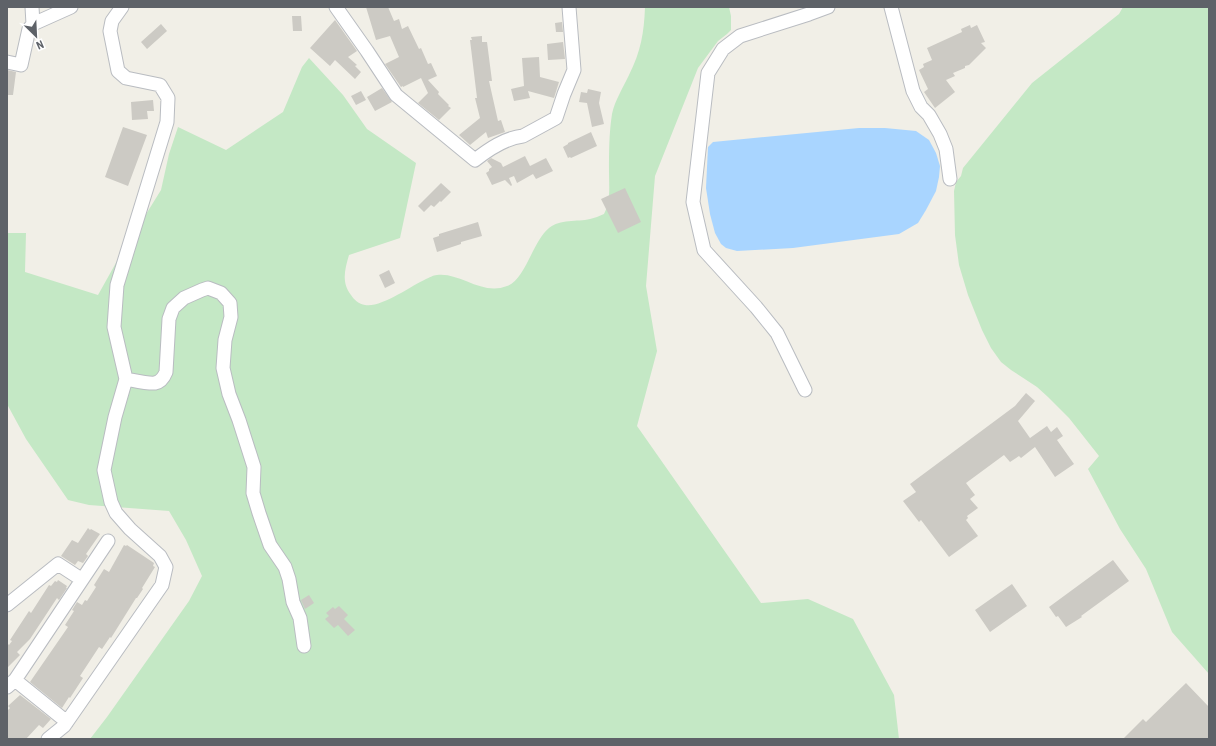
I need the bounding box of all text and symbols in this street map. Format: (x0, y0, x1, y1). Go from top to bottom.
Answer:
north arrow (16, 16, 56, 56)
text: N (34, 37, 46, 52)

